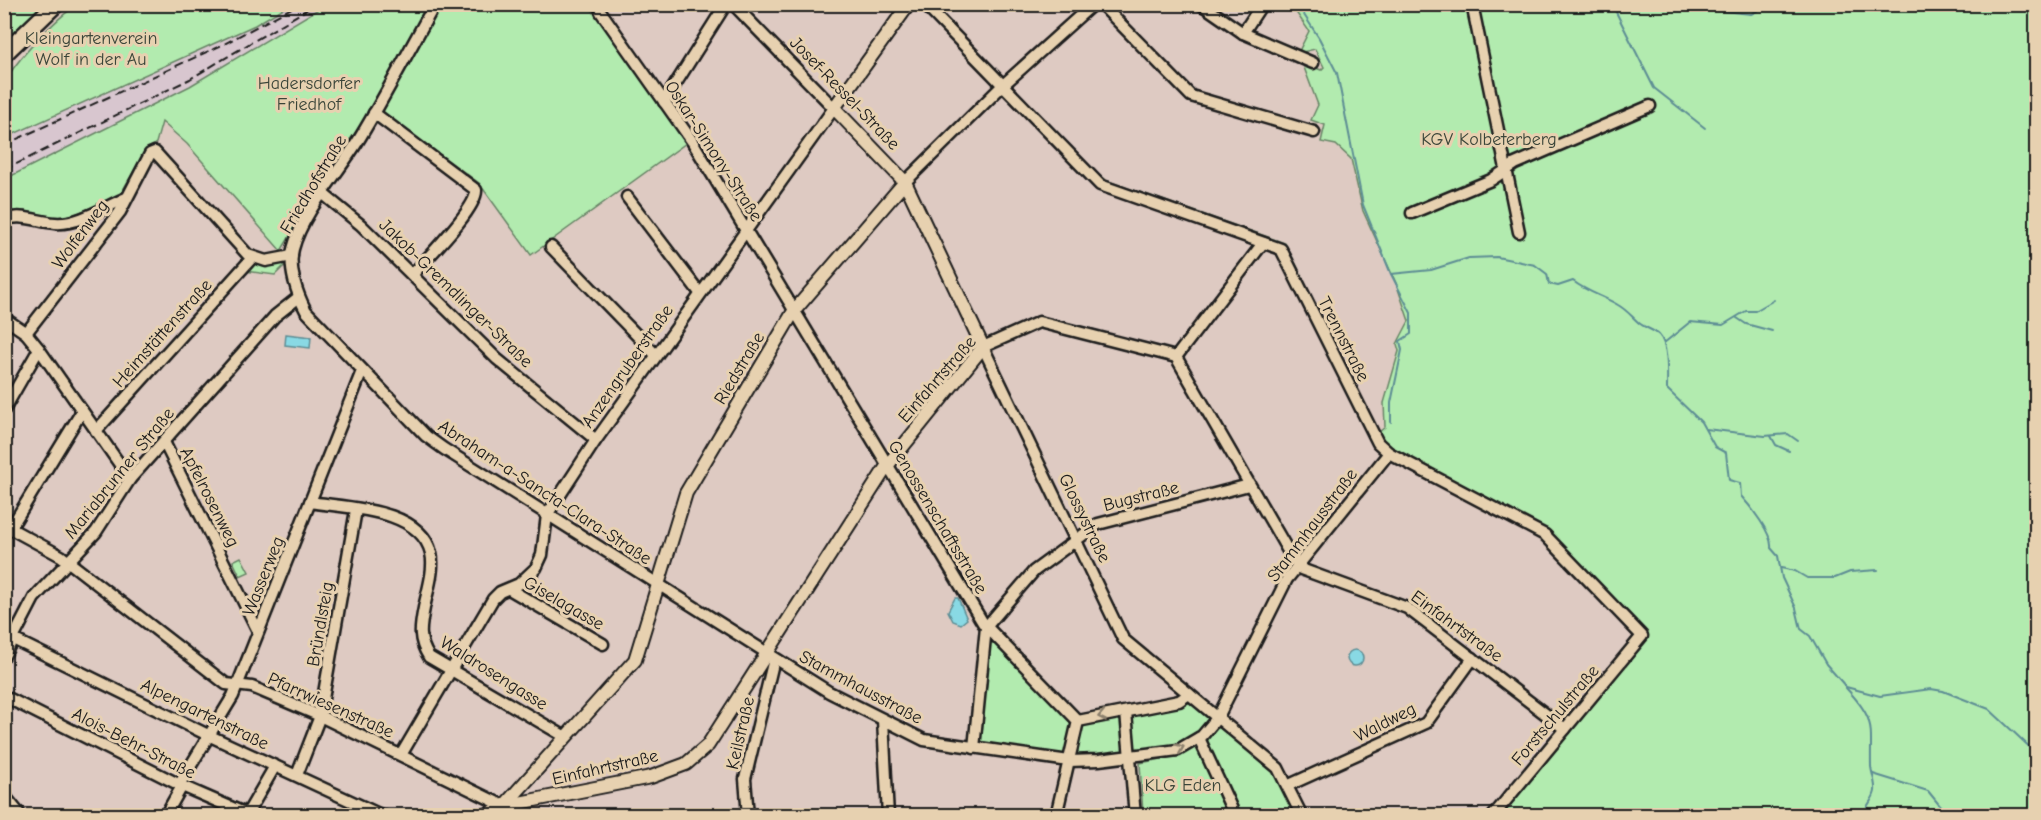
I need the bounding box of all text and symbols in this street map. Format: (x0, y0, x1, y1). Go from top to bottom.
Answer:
park label: Kleingartenverein Wolf in der Au (25, 28, 157, 70)
street label: Josef-Ressel-Straße (785, 32, 904, 154)
park label: Hadersdorfer Friedhof (258, 73, 361, 115)
street label: Oskar-Simony-Straße (660, 77, 767, 226)
park label: KGV Kolbeterberg (1421, 129, 1557, 150)
street label: Friedhofstraße (276, 131, 351, 237)
street label: Wolfenweg (48, 196, 113, 273)
street label: Jakob-Gremdlinger-Straße (375, 215, 537, 372)
street label: Heimstättenstraße (108, 275, 216, 392)
street label: Trennstraße (1313, 293, 1374, 385)
street label: Anzengruberstraße (577, 301, 678, 432)
street label: Riedstraße (710, 328, 769, 408)
street label: Einfahrtstraße (894, 332, 981, 427)
street label: Mariabrunner Straße (60, 404, 179, 543)
street label: Abraham-a-Sancta-Clara-Straße (434, 416, 655, 569)
street label: Genossenschaftsstraße (883, 437, 992, 598)
street label: Apfelrosenweg (175, 444, 244, 551)
street label: Stammhausstraße (1263, 464, 1362, 586)
street label: Glossystraße (1054, 470, 1115, 566)
street label: Bugstraße (1101, 477, 1181, 516)
street label: Wasserweg (238, 533, 289, 619)
street label: Giselagasse (520, 572, 608, 635)
street label: Bründlsteig (303, 580, 338, 668)
street label: Einfahrtstraße (1407, 586, 1507, 667)
street label: Waldrosengasse (436, 632, 551, 715)
street label: Stammhausstraße (796, 646, 926, 729)
street label: Forstschulstraße (1507, 661, 1604, 770)
street label: Pfarrwiesenstraße (264, 668, 397, 743)
street label: Alpengartenstraße (137, 674, 272, 755)
street label: Keilstraße (722, 695, 759, 772)
street label: Waldweg (1351, 698, 1419, 747)
street label: Alois-Behr-Straße (68, 703, 199, 784)
one-way arrow (1097, 709, 1107, 722)
one-way arrow (1173, 743, 1184, 755)
street label: Einfahrtstraße (550, 745, 660, 790)
park label: KLG Eden (1145, 775, 1221, 796)

